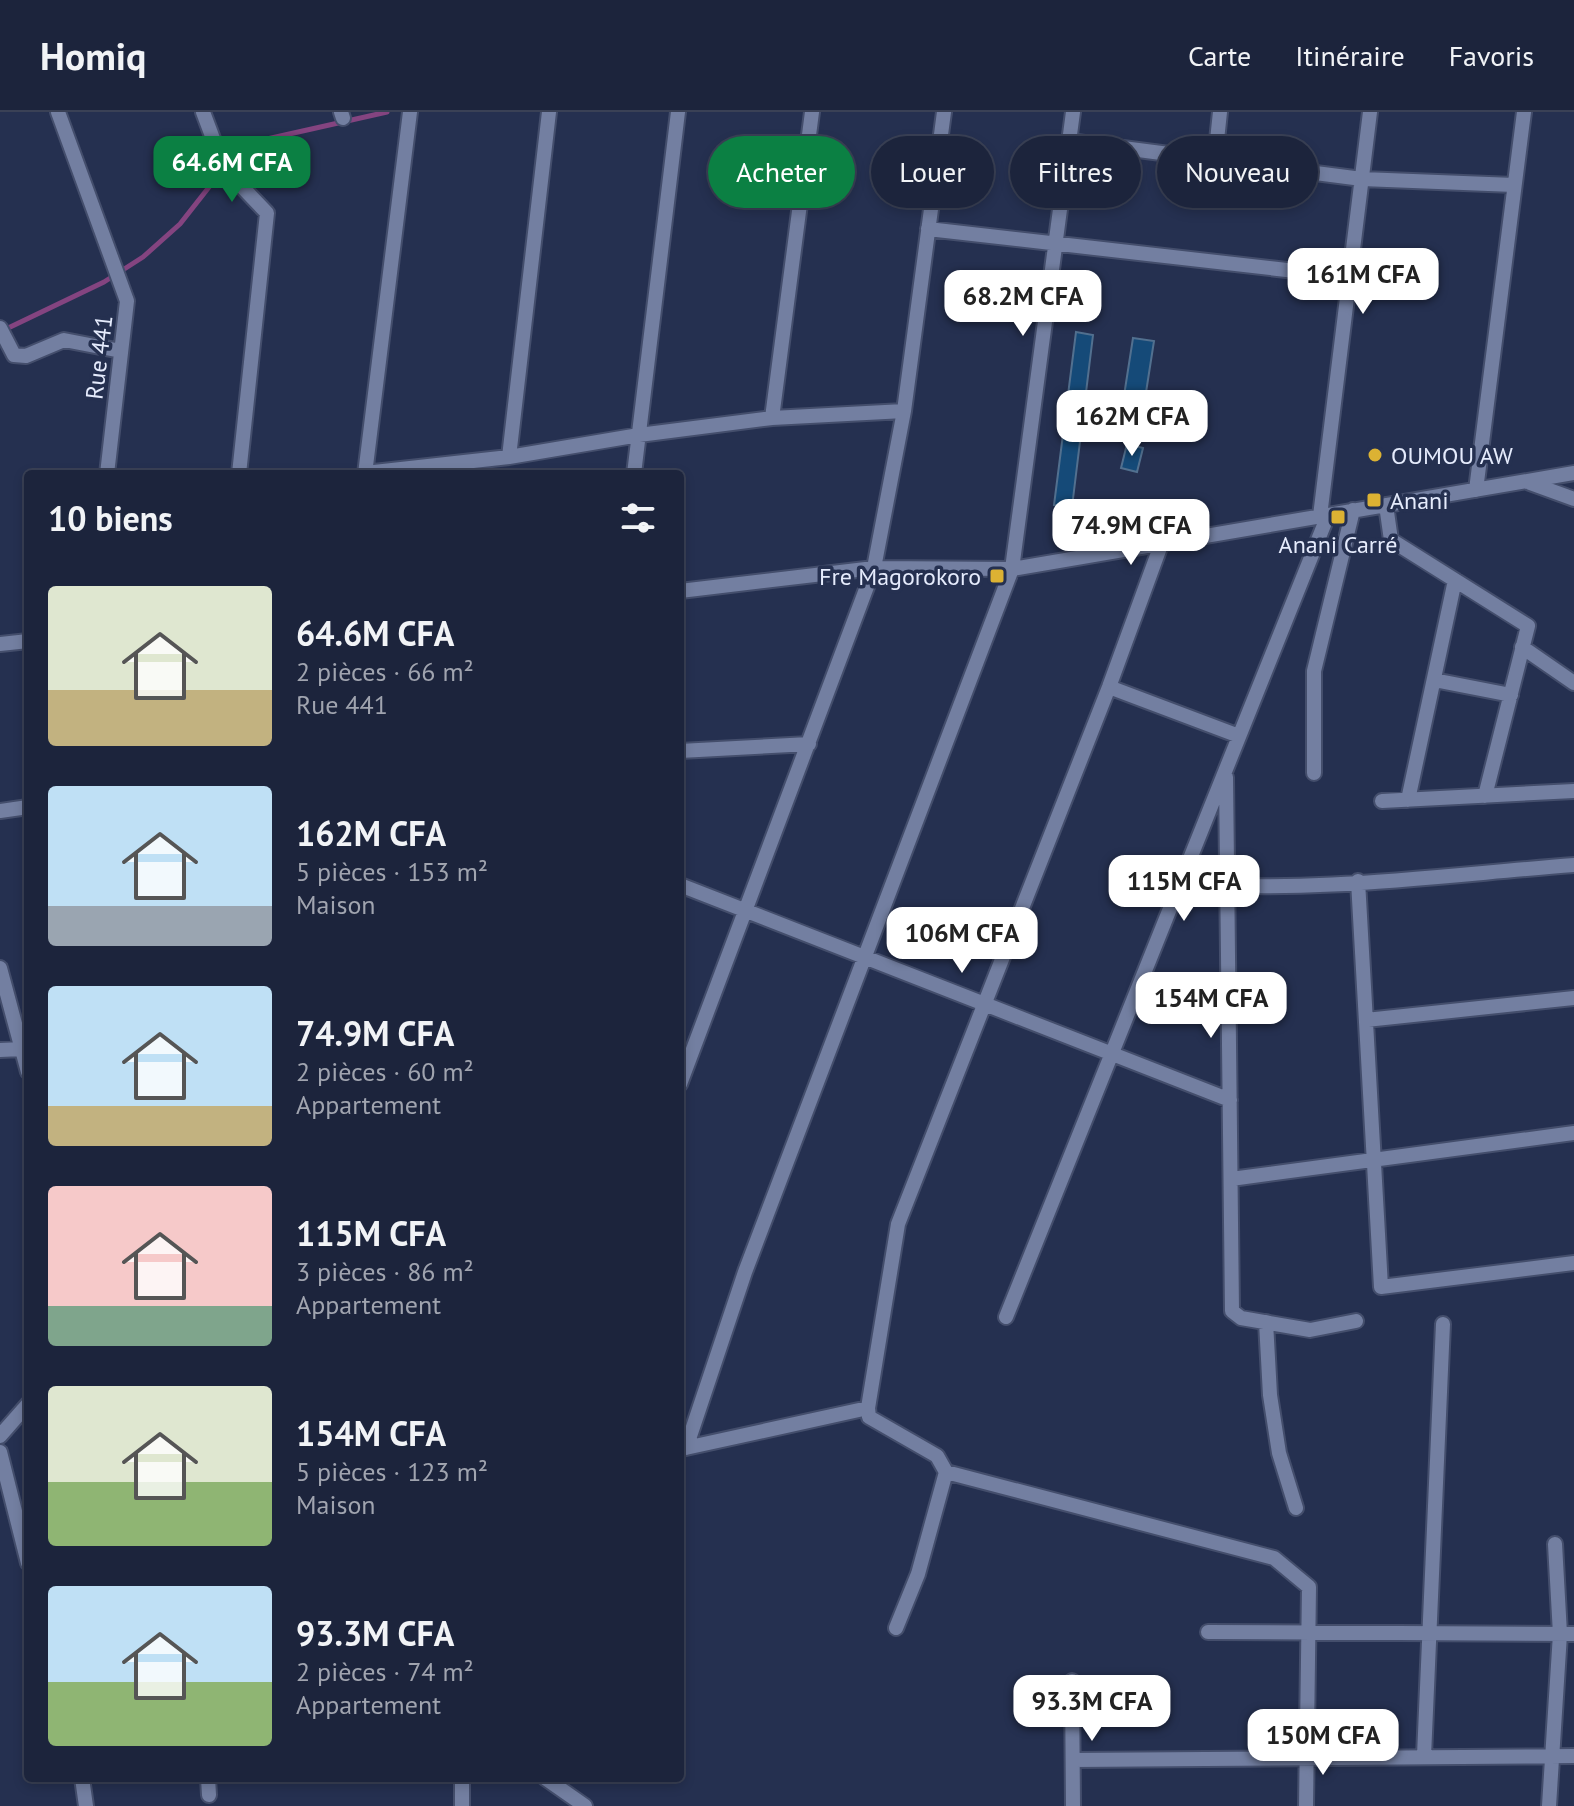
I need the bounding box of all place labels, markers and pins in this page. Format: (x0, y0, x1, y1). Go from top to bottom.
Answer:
pin: 64.6M CFA (140, 136, 324, 204)
pin: 161M CFA (1280, 248, 1446, 316)
pin: 68.2M CFA (931, 270, 1115, 338)
pin: 162M CFA (1049, 390, 1215, 458)
place label: OUMOU AW (1391, 440, 1513, 471)
marker: OUMOU AW (1366, 446, 1384, 464)
place label: Anani (1390, 485, 1449, 516)
marker: Anani (1365, 491, 1383, 509)
pin: 74.9M CFA (1039, 499, 1223, 567)
marker: Anani Carré (1329, 508, 1347, 526)
place label: Anani Carré (1279, 529, 1397, 560)
place label: Fre Magorokoro (819, 561, 981, 592)
marker: Fre Magorokoro (988, 567, 1006, 585)
pin: 115M CFA (1101, 855, 1267, 923)
pin: 106M CFA (879, 907, 1045, 975)
pin: 154M CFA (1128, 972, 1294, 1040)
pin: 93.3M CFA (1000, 1675, 1184, 1743)
pin: 150M CFA (1240, 1709, 1406, 1777)

